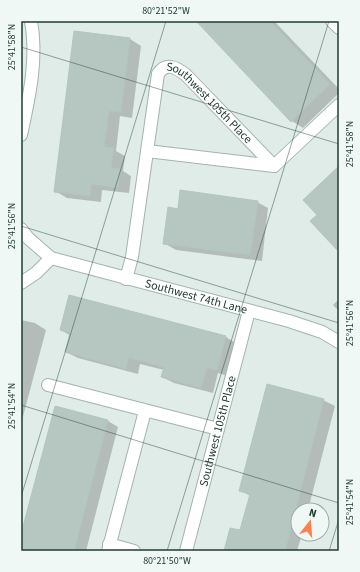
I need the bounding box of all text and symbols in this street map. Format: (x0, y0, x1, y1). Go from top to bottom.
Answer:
text: 80°21'52"W (142, 4, 190, 18)
text: 25°41'58"N (5, 24, 19, 70)
street label: Southwest 105th Place (166, 58, 256, 147)
text: 25°41'58"N (343, 121, 357, 167)
text: 25°41'56"N (5, 203, 19, 249)
street label: Southwest 74th Lane (143, 275, 249, 318)
text: 25°41'56"N (343, 300, 357, 346)
street label: Southwest 105th Place (195, 374, 240, 488)
text: 25°41'54"N (5, 383, 19, 429)
text: 25°41'54"N (343, 479, 357, 525)
north arrow (290, 502, 330, 542)
text: N (307, 505, 318, 521)
text: 80°21'50"W (143, 554, 191, 568)

